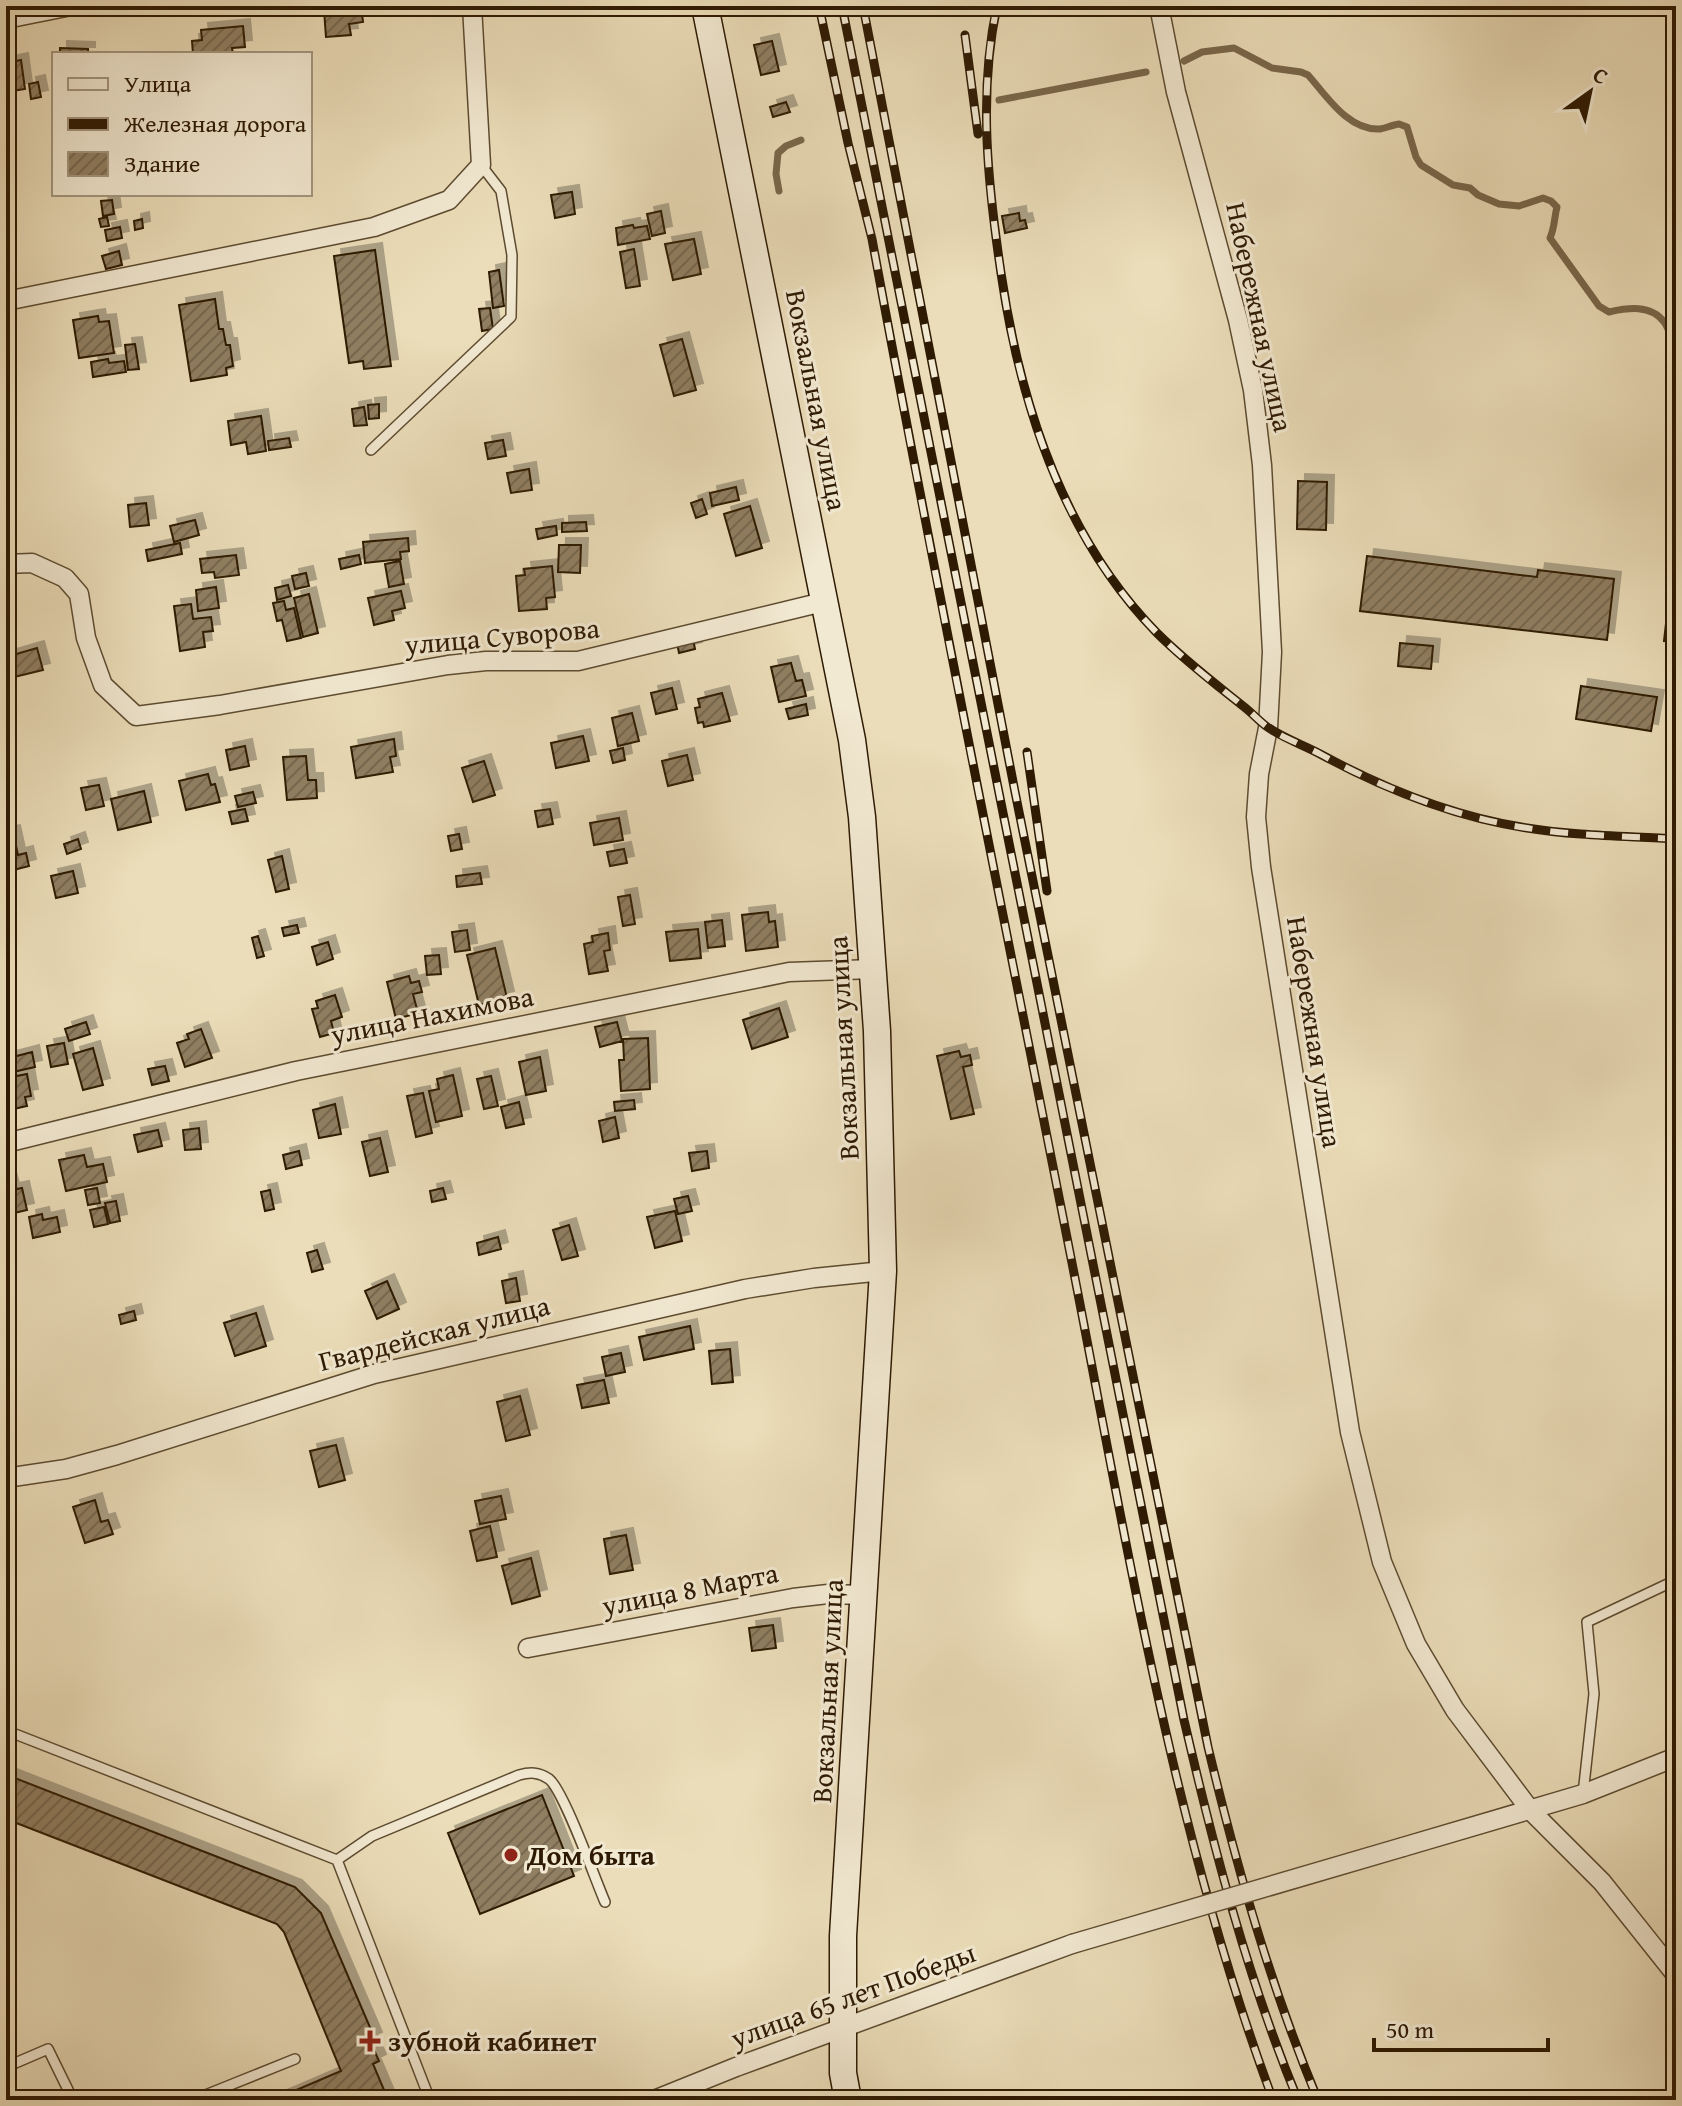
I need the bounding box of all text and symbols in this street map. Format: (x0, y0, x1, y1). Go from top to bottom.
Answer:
legend (52, 52, 312, 196)
north arrow (1550, 52, 1630, 132)
text: С (1587, 58, 1615, 92)
text: Улица (124, 66, 192, 101)
text: Железная дорога (123, 106, 307, 141)
text: Здание (124, 146, 200, 181)
street label: Набережная улица (1216, 198, 1305, 436)
street label: Вокзальная улица (776, 286, 859, 515)
street label: улица Суворова (402, 607, 602, 665)
street label: Набережная улица (1277, 913, 1354, 1151)
street label: Вокзальная улица (816, 934, 869, 1161)
street label: улица Нахимова (326, 975, 538, 1054)
street label: Гвардейская улица (314, 1284, 554, 1381)
street label: улица 8 Марта (597, 1551, 782, 1626)
street label: Вокзальная улица (800, 1577, 853, 1804)
place label: Дом быта (526, 1834, 656, 1875)
marker: Дом быта (502, 1846, 520, 1864)
street label: улица 65 лет Победы (724, 1931, 981, 2058)
scale bar (1374, 2002, 1548, 2052)
text: 50 m (1386, 2012, 1434, 2047)
place label: зубной кабинет (388, 2020, 596, 2061)
marker: зубной кабинет (359, 2030, 381, 2052)

